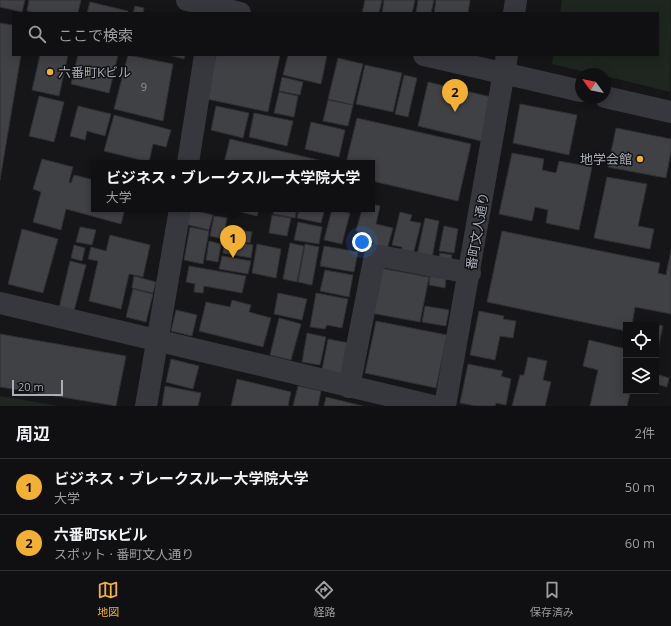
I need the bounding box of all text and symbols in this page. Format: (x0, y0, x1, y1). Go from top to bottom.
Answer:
search box (12, 12, 659, 56)
icon: search (26, 23, 48, 45)
text: ここで検索 (58, 25, 133, 45)
place label: 六番町Kビル (58, 63, 131, 81)
marker: 六番町Kビル (45, 67, 55, 77)
north arrow (575, 68, 611, 104)
house number: 9 (141, 79, 147, 94)
pin: 2 (442, 79, 468, 112)
place label: 地学会館 (580, 150, 632, 168)
marker: 地学会館 (635, 154, 645, 164)
popup (91, 160, 375, 212)
text: ビジネス・ブレークスルー大学院大学 (106, 167, 360, 187)
text: 大学 (106, 188, 132, 206)
street label: 番町文人通り (461, 191, 493, 271)
pin: 1 (220, 225, 246, 258)
your location (352, 232, 372, 252)
map controls (623, 322, 659, 394)
button: locate (623, 322, 659, 358)
button: layers (623, 358, 659, 394)
scale bar (12, 378, 63, 397)
text: 20 m (18, 379, 44, 394)
text: 周辺 (16, 422, 50, 445)
text: 2件 (635, 424, 655, 442)
text: ビジネス・ブレークスルー大学院大学 (54, 468, 309, 488)
text: 1 (25, 478, 33, 496)
text: 50 m (625, 478, 655, 496)
text: 大学 (54, 489, 80, 507)
text: 六番町SKビル (54, 524, 147, 544)
text: 2 (25, 534, 33, 552)
text: 60 m (625, 534, 655, 552)
text: スポット · 番町文人通り (54, 545, 194, 563)
tab: 地図 (97, 579, 119, 619)
tab: 経路 (313, 579, 335, 619)
tab: 保存済み (530, 579, 574, 619)

